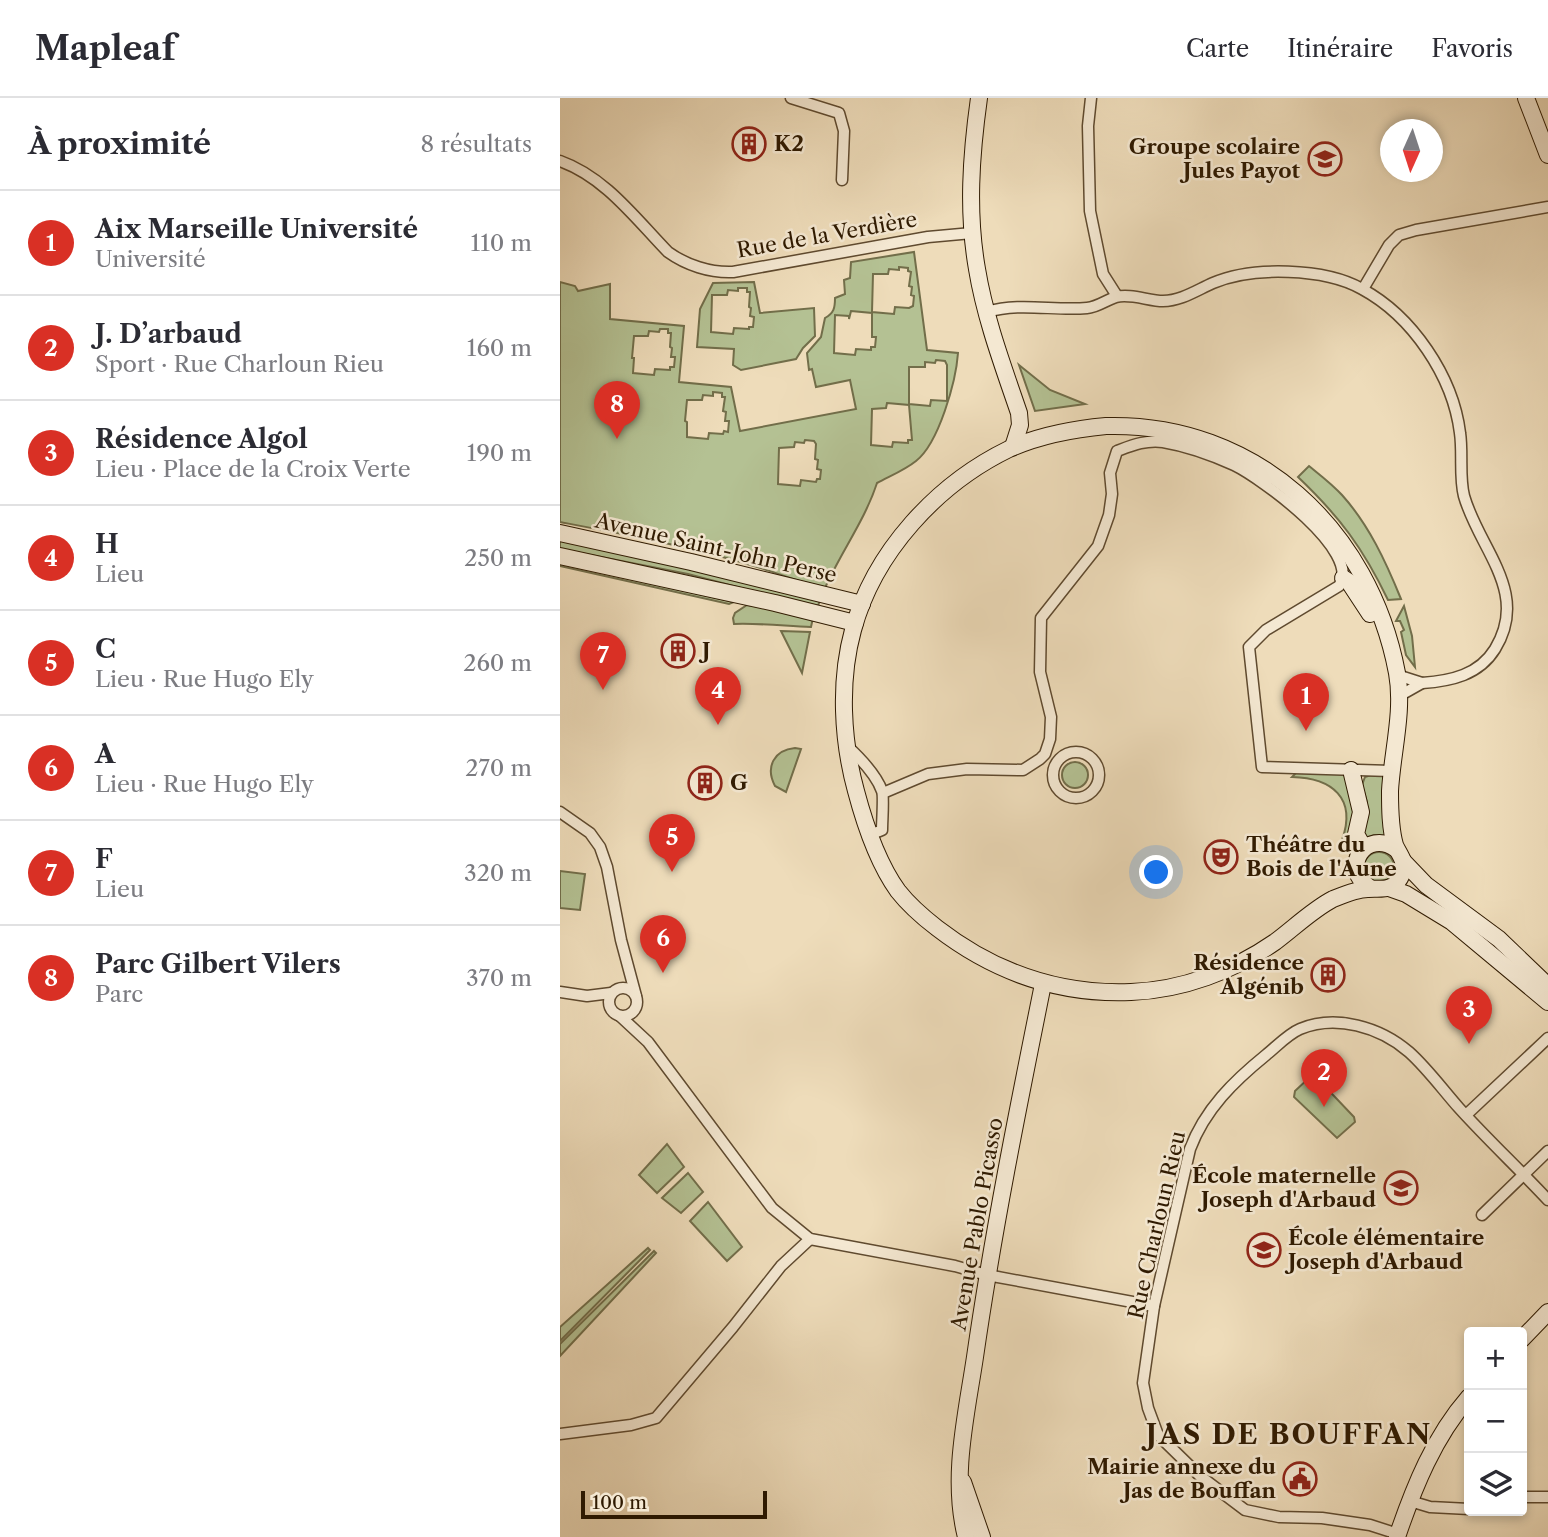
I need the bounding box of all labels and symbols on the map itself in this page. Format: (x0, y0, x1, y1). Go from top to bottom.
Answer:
north arrow (1380, 119, 1443, 182)
building icon: K2 (730, 125, 768, 163)
place label: K2 (774, 131, 804, 156)
place label: Groupe scolaire Jules Payot (1129, 134, 1301, 183)
school or university icon: Groupe scolaire Jules Payot (1306, 140, 1344, 178)
street label: Rue de la Verdière (735, 206, 919, 263)
pin: 8 (594, 381, 640, 439)
street label: Avenue Saint-John Perse (592, 507, 839, 587)
pin: 7 (580, 632, 626, 690)
building icon: J (659, 632, 697, 670)
place label: J (698, 638, 711, 663)
pin: 4 (695, 667, 741, 725)
pin: 1 (1283, 673, 1329, 731)
building icon: G (686, 764, 724, 802)
place label: G (730, 770, 748, 795)
pin: 5 (649, 814, 695, 872)
place label: Théâtre du Bois de l'Aune (1246, 832, 1397, 881)
theatre icon: Théâtre du Bois de l'Aune (1202, 838, 1240, 876)
your location (1139, 855, 1173, 889)
pin: 6 (640, 915, 686, 973)
place label: Résidence Algénib (1193, 950, 1304, 999)
building icon: Résidence Algénib (1309, 956, 1347, 994)
pin: 3 (1446, 986, 1492, 1044)
pin: 2 (1301, 1049, 1347, 1107)
street label: Avenue Pablo Picasso (945, 1115, 1008, 1333)
street label: Rue Charloun Rieu (1123, 1128, 1190, 1321)
place label: École maternelle Joseph d'Arbaud (1192, 1163, 1376, 1212)
school or university icon: École maternelle Joseph d'Arbaud (1382, 1169, 1420, 1207)
place label: École élémentaire Joseph d'Arbaud (1284, 1225, 1484, 1274)
school or university icon: École élémentaire Joseph d'Arbaud (1245, 1231, 1283, 1269)
district label: JAS DE BOUFFAN (1141, 1417, 1432, 1451)
place label: Mairie annexe du Jas de Bouffan (1087, 1454, 1277, 1503)
public building icon: Mairie annexe du Jas de Bouffan (1281, 1460, 1319, 1498)
scale bar (581, 1488, 766, 1520)

